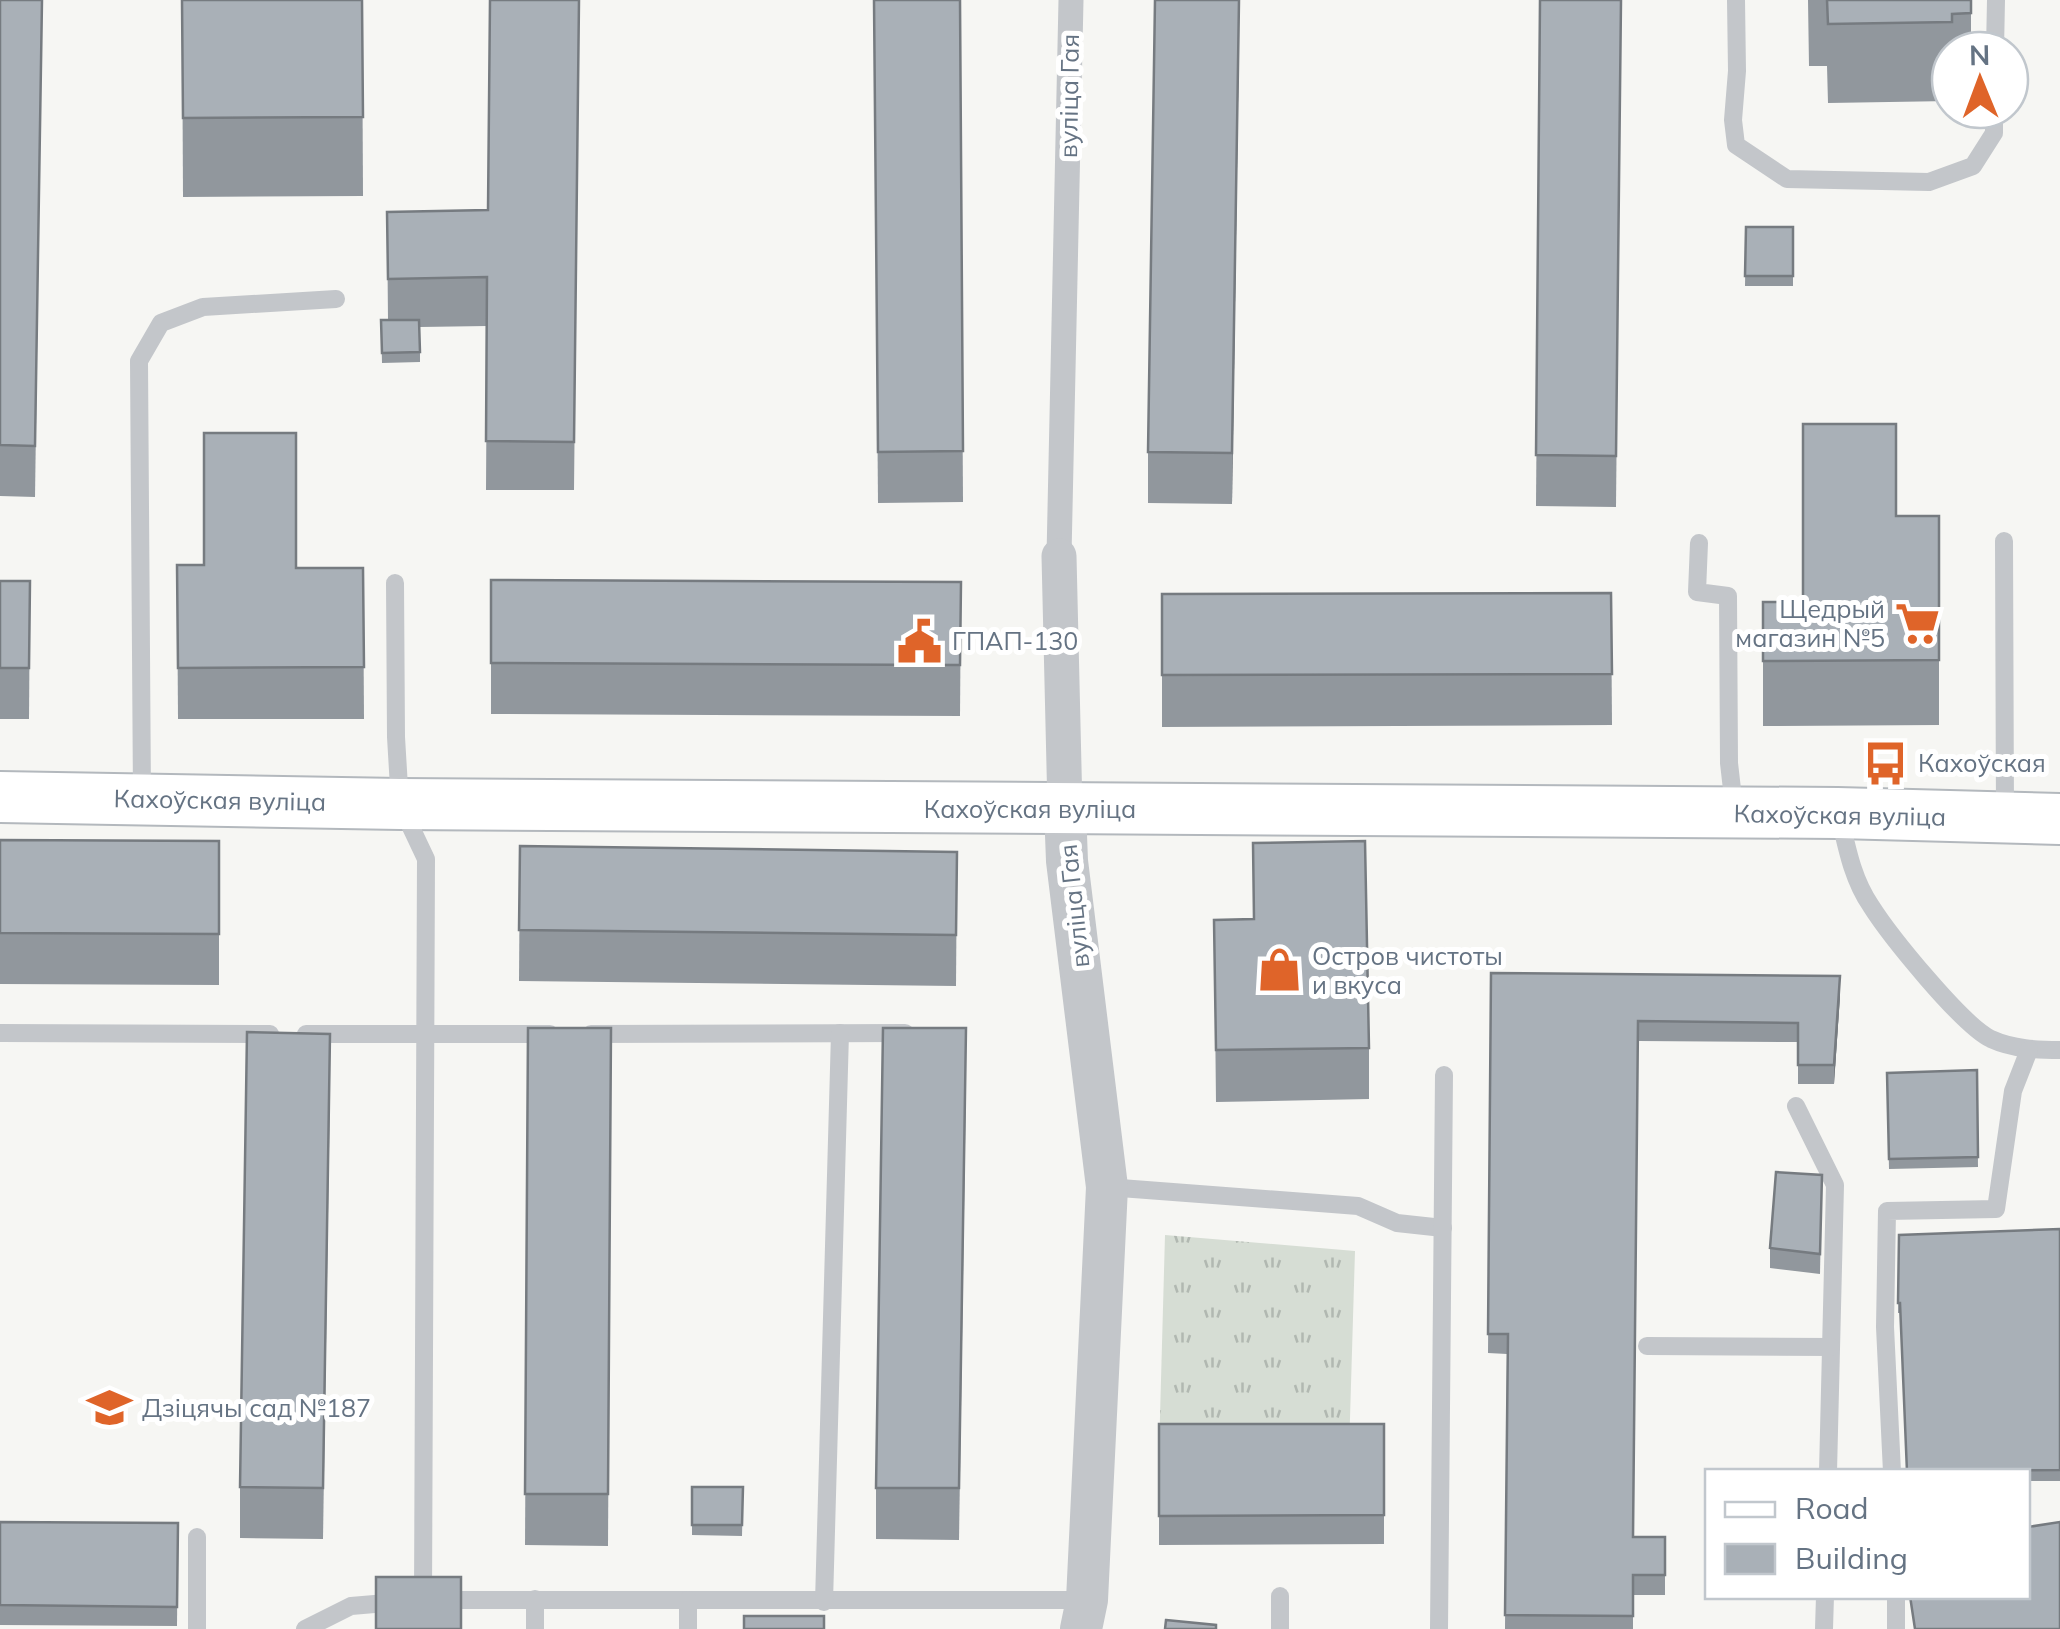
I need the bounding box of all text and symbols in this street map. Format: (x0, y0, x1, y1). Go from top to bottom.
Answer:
north arrow (1930, 30, 2030, 130)
street label: вуліца Гая (1052, 34, 1085, 158)
text: N (1969, 37, 1990, 72)
place label: Щедрый магазин №5 (1735, 593, 1885, 653)
supermarket icon: Щедрый магазин №5 (1894, 599, 1942, 647)
public building icon: ГПАП-130 (895, 617, 943, 665)
place label: ГПАП-130 (952, 625, 1078, 656)
bus stop icon: Кахоўская (1861, 739, 1909, 787)
place label: Кахоўская (1918, 747, 2046, 778)
street label: Кахоўская вуліца (114, 782, 326, 817)
street label: Кахоўская вуліца (924, 793, 1136, 824)
street label: Кахоўская вуліца (1734, 797, 1946, 832)
street label: вуліца Гая (1052, 843, 1095, 969)
place label: Остров чистоты и вкуса (1312, 940, 1503, 1000)
shop icon: Остров чистоты и вкуса (1255, 946, 1303, 994)
school or university icon: Дзіцячы сад №187 (85, 1384, 133, 1432)
place label: Дзіцячы сад №187 (142, 1392, 371, 1423)
legend (1705, 1469, 2030, 1599)
text: Road (1795, 1489, 1869, 1527)
text: Building (1795, 1539, 1908, 1577)

